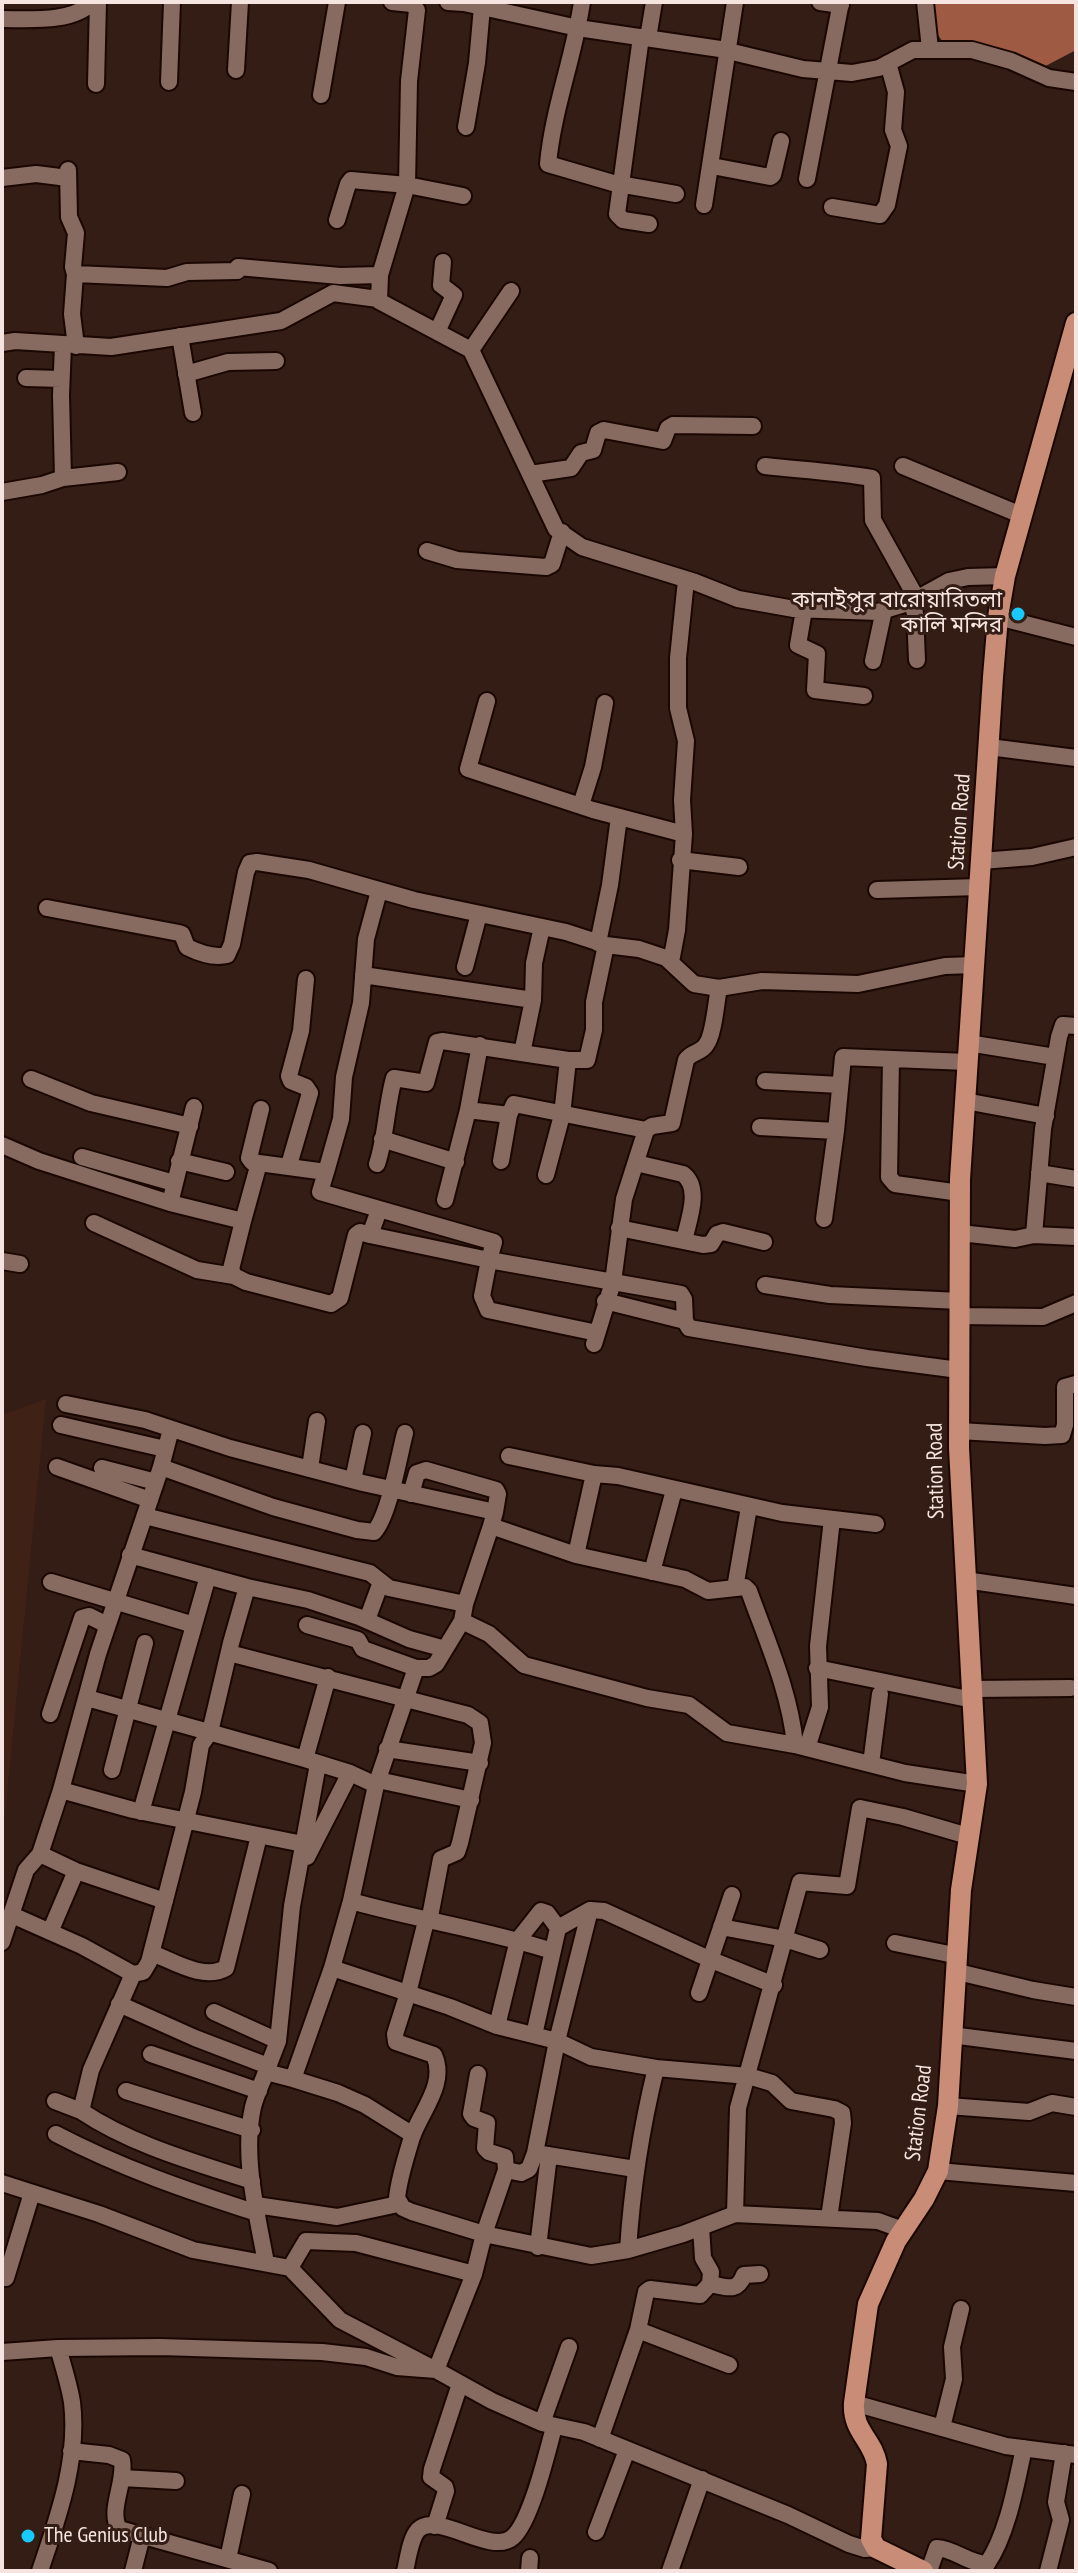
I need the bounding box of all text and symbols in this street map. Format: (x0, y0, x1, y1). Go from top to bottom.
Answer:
place label: কানাইপুর বারোয়ারিতলা কালি মন্দির (792, 588, 1002, 640)
marker: কানাইপুর বারোয়ারিতলা কালি মন্দির (1009, 605, 1027, 623)
street label: Station Road (943, 773, 977, 871)
street label: Station Road (922, 1423, 950, 1519)
street label: Station Road (900, 2064, 938, 2162)
place label: The Genius Club (44, 2523, 168, 2549)
marker: The Genius Club (19, 2527, 37, 2545)

